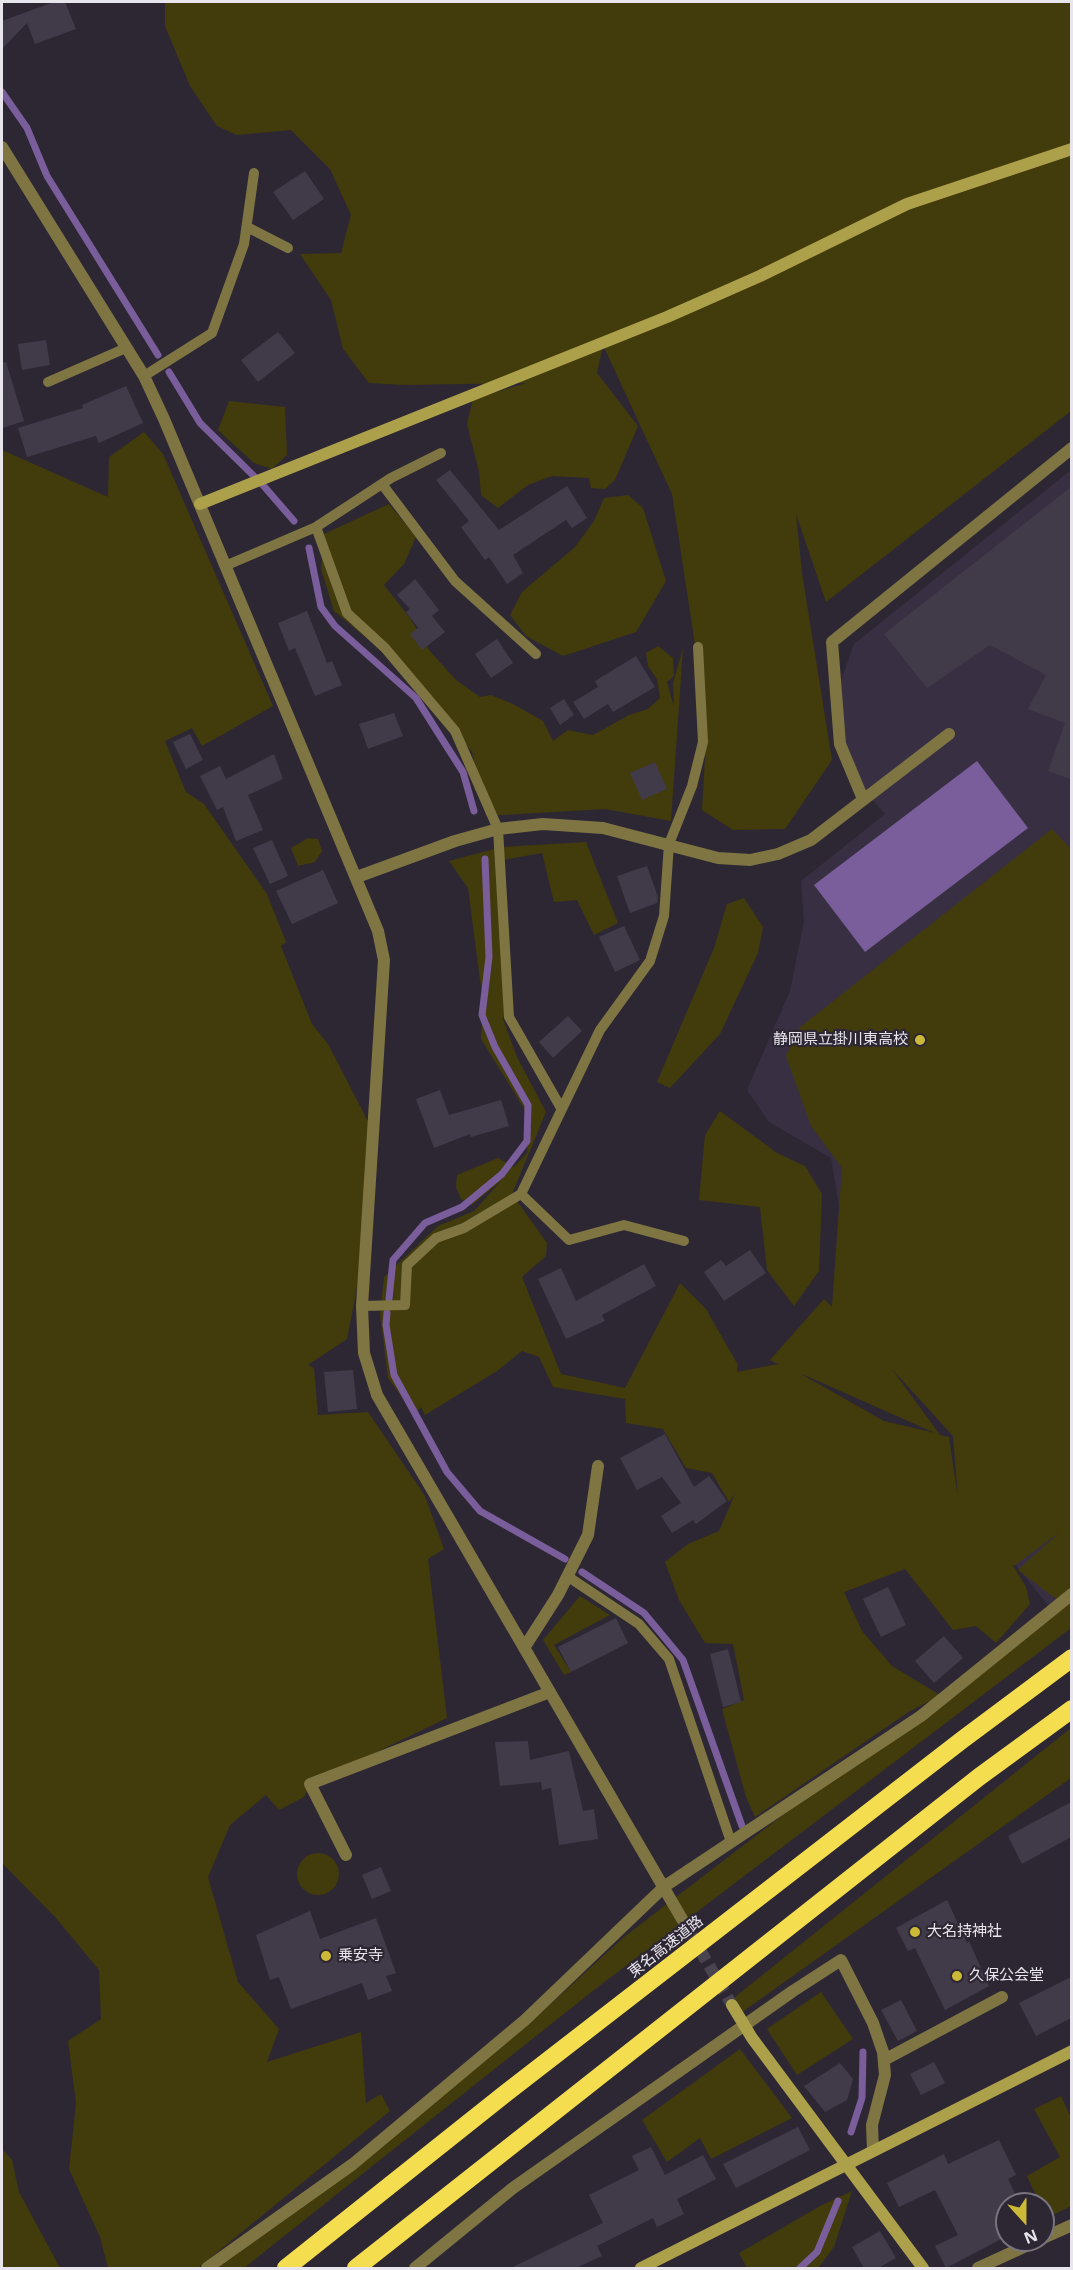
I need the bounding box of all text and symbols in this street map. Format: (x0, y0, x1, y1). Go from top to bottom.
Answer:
place label: 静岡県立掛川東高校 (773, 1031, 908, 1049)
marker: 静岡県立掛川東高校 (913, 1033, 927, 1047)
street label: 東名高速道路 (625, 1912, 707, 1982)
place label: 大名持神社 (927, 1923, 1002, 1941)
marker: 大名持神社 (908, 1925, 922, 1939)
place label: 乗安寺 (338, 1947, 383, 1965)
marker: 乗安寺 (319, 1949, 333, 1963)
place label: 久保公会堂 (969, 1967, 1044, 1985)
marker: 久保公会堂 (950, 1969, 964, 1983)
north arrow (995, 2192, 1055, 2252)
text: N (1021, 2224, 1041, 2250)

